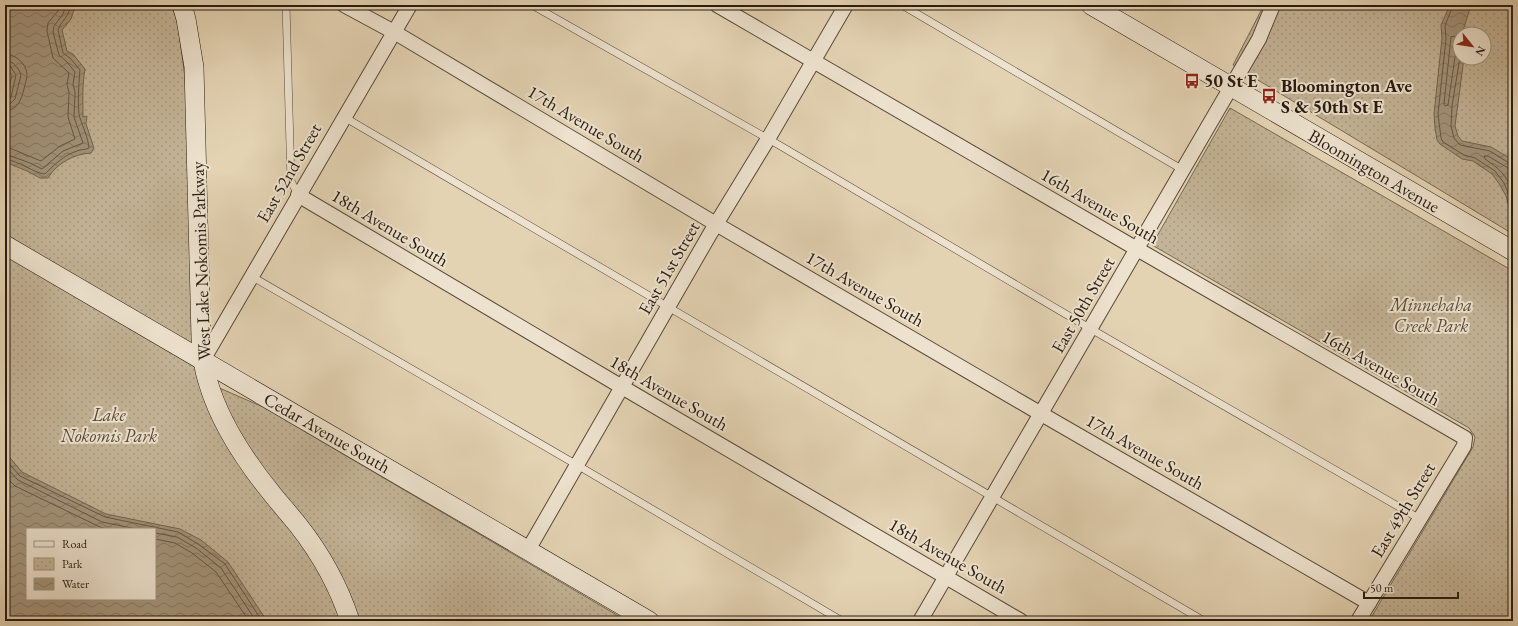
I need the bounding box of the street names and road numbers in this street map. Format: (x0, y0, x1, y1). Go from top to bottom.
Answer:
street label: 17th Avenue South (523, 80, 649, 168)
street label: East 52nd Street (251, 119, 326, 227)
street label: Bloomington Avenue (1305, 124, 1444, 217)
street label: West Lake Nokomis Parkway (186, 161, 215, 361)
street label: 16th Avenue South (1037, 162, 1163, 249)
street label: 18th Avenue South (327, 184, 453, 272)
street label: East 51st Street (633, 217, 705, 318)
street label: 17th Avenue South (802, 245, 928, 332)
street label: East 50th Street (1046, 252, 1120, 357)
street label: 16th Avenue South (1318, 324, 1444, 411)
street label: 18th Avenue South (606, 349, 732, 436)
street label: Cedar Avenue South (260, 387, 395, 478)
street label: 17th Avenue South (1082, 408, 1208, 495)
street label: East 49th Street (1365, 458, 1440, 562)
street label: 18th Avenue South (885, 512, 1011, 599)

